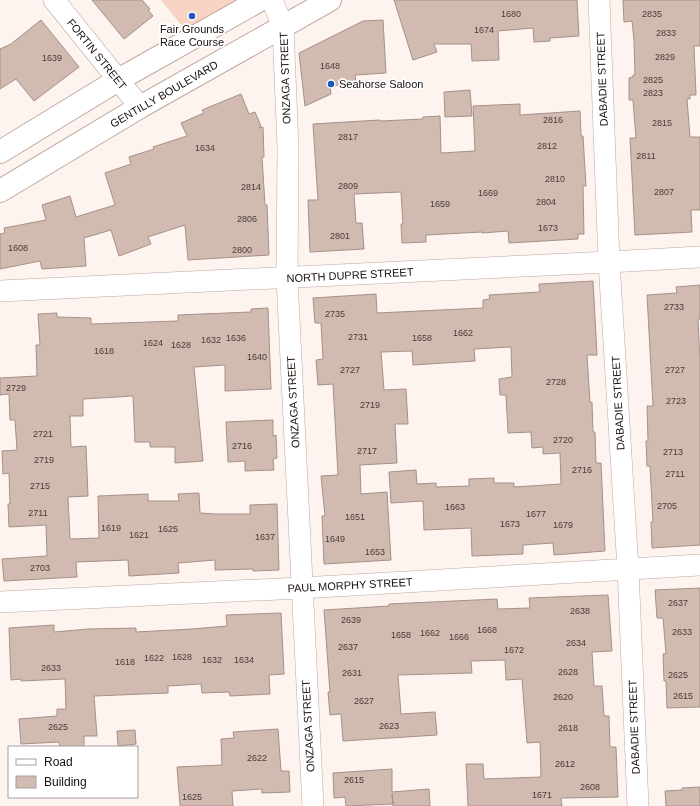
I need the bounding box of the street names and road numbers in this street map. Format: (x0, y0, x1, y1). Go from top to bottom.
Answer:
street label: FORTIN STREET (65, 16, 129, 92)
street label: ONZAGA STREET (277, 31, 293, 124)
street label: DABADIE STREET (594, 31, 610, 127)
street label: GENTILLY BOULEVARD (108, 58, 220, 130)
street label: NORTH DUPRE STREET (286, 266, 414, 284)
street label: ONZAGA STREET (285, 355, 301, 448)
street label: DABADIE STREET (610, 355, 626, 451)
street label: PAUL MORPHY STREET (287, 576, 413, 594)
street label: ONZAGA STREET (300, 679, 316, 772)
street label: DABADIE STREET (626, 679, 642, 775)

